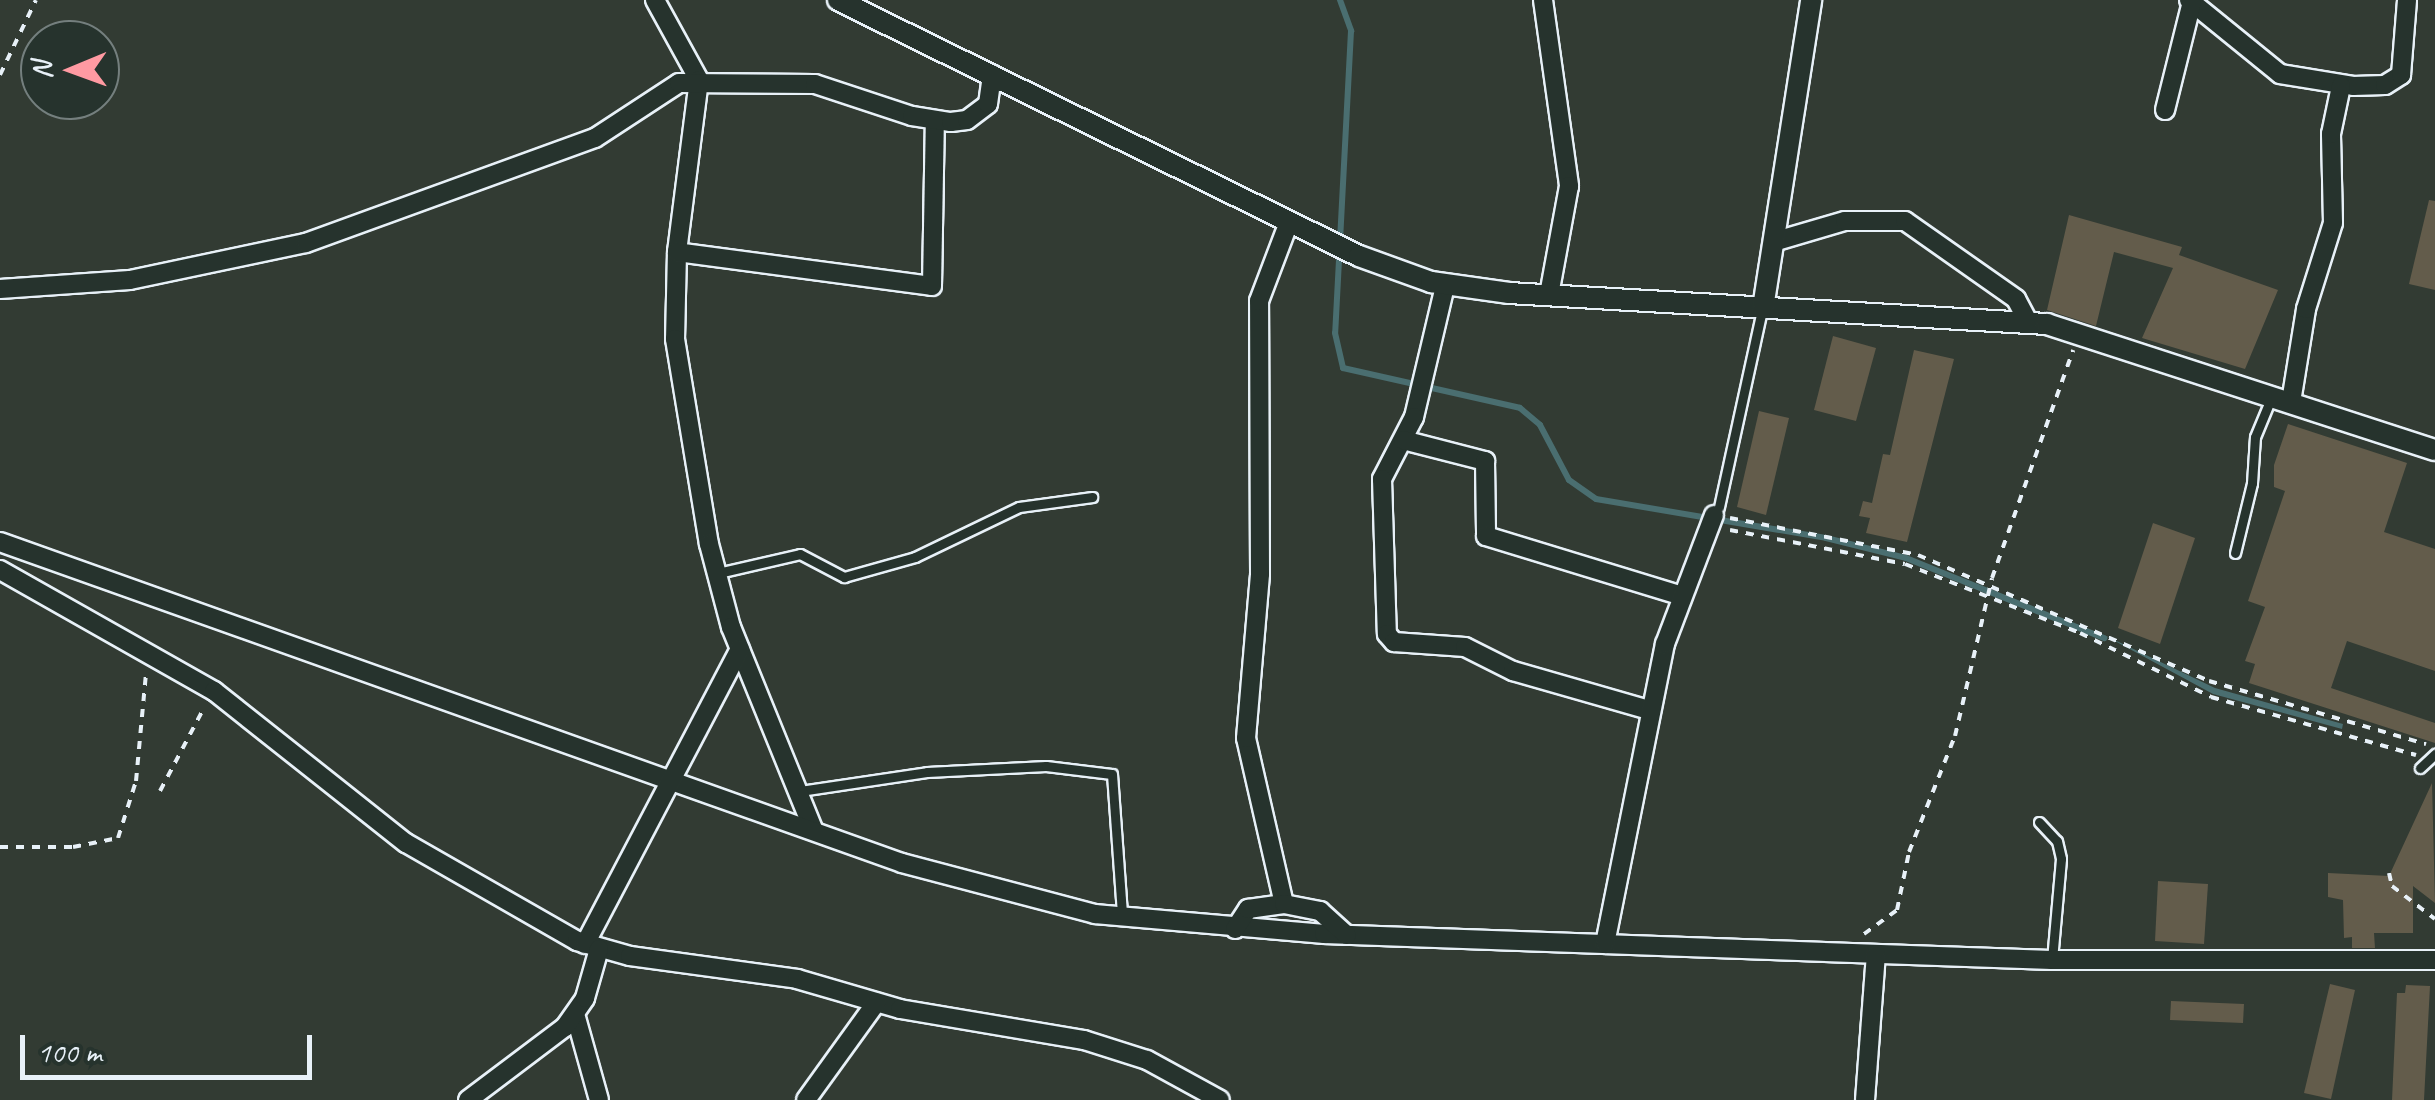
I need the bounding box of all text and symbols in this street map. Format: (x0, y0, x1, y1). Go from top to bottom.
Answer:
north arrow (20, 20, 120, 120)
text: N (24, 62, 59, 79)
scale bar (25, 1015, 318, 1077)
text: 100 m (37, 1033, 102, 1071)

